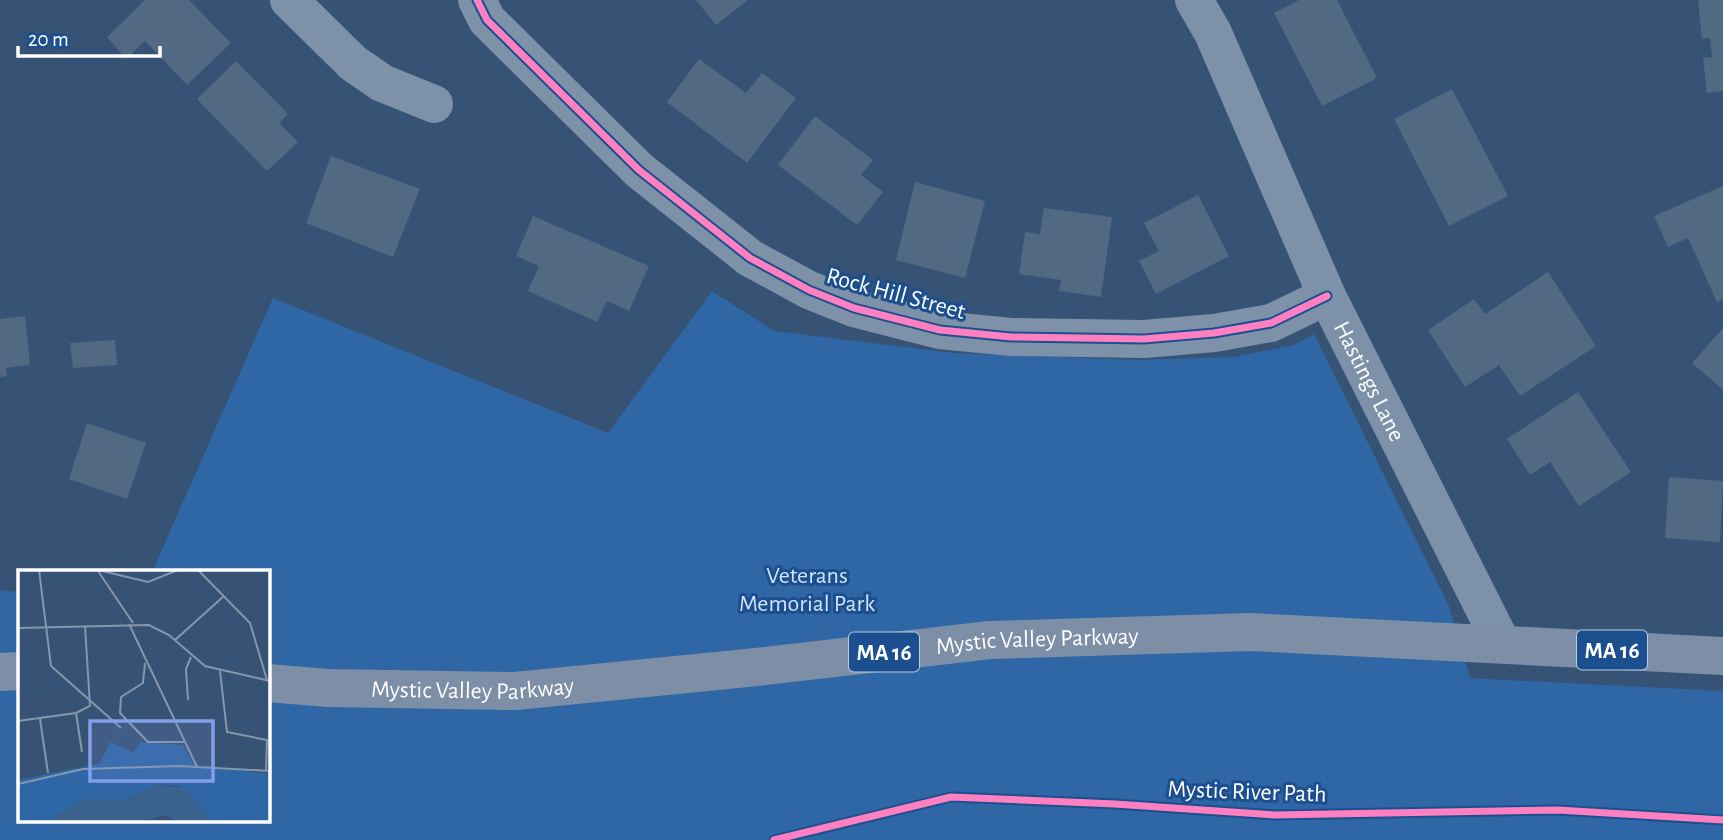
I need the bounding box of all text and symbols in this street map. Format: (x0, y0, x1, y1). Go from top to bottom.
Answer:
scale bar (18, 14, 159, 58)
text: 20 m (28, 29, 69, 50)
street label: Rock Hill Street (824, 264, 968, 324)
street label: Hastings Lane (1329, 318, 1409, 445)
park label: Veterans Memorial Park (739, 564, 875, 616)
inset map (18, 570, 270, 822)
street label: Mystic Valley Parkway (935, 624, 1139, 659)
road number: MA 16 (1577, 630, 1647, 670)
road number: MA 16 (849, 632, 919, 672)
street label: Mystic Valley Parkway (371, 674, 575, 704)
street label: Mystic River Path (1167, 777, 1327, 807)

